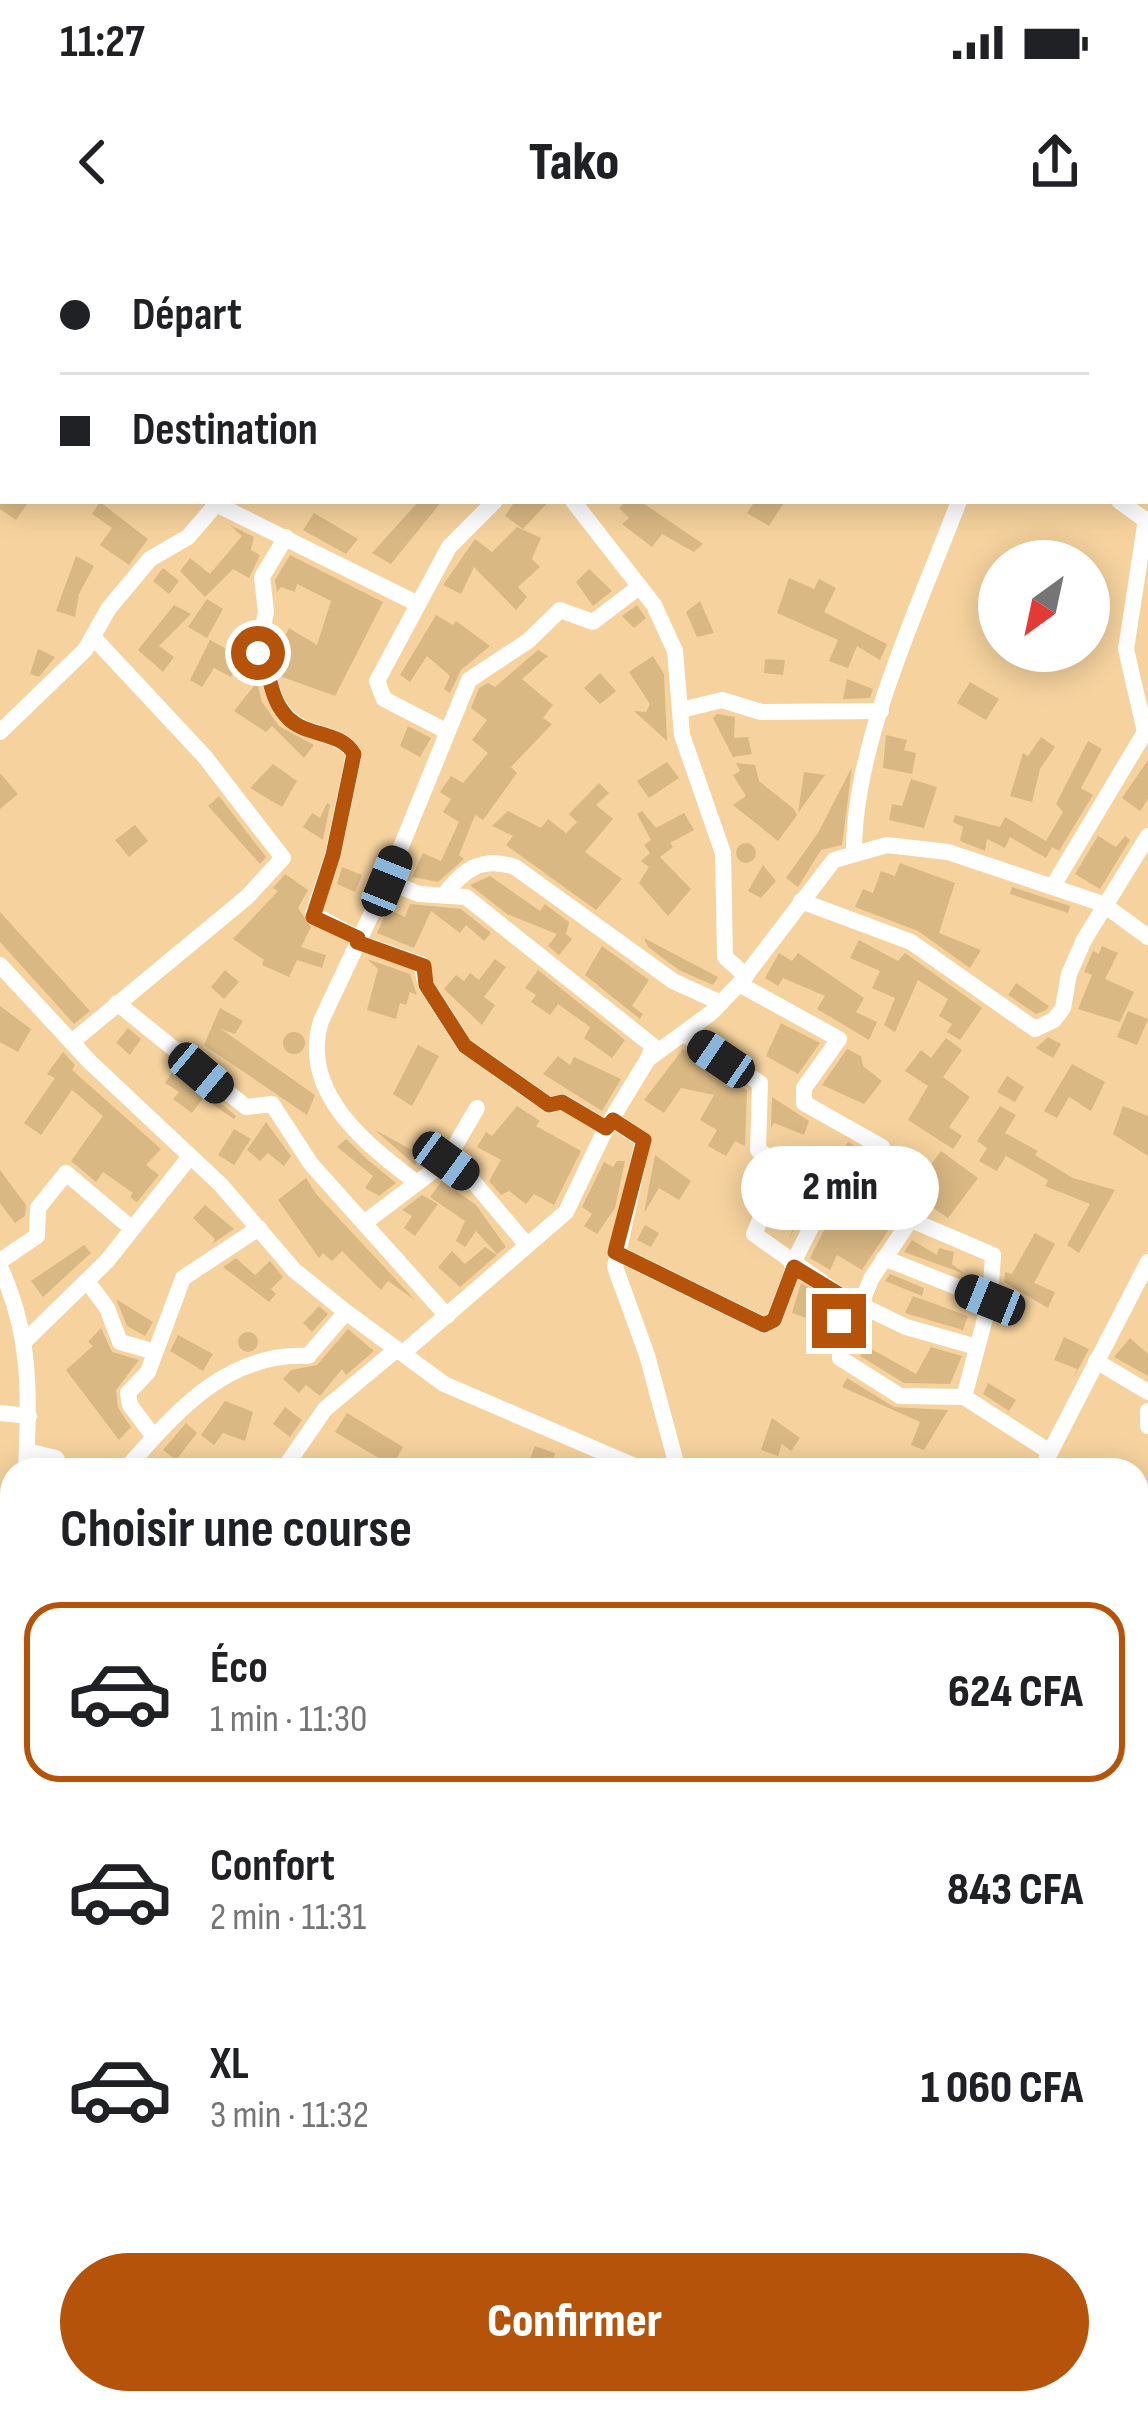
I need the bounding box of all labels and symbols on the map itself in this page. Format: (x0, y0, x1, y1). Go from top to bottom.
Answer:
north arrow (978, 540, 1110, 672)
route start (231, 626, 285, 680)
car (357, 841, 417, 921)
car (681, 1024, 761, 1094)
car (162, 1036, 240, 1110)
car (406, 1125, 486, 1197)
callout: 2 min (740, 1147, 938, 1231)
car (950, 1270, 1030, 1330)
route end (812, 1294, 866, 1348)

